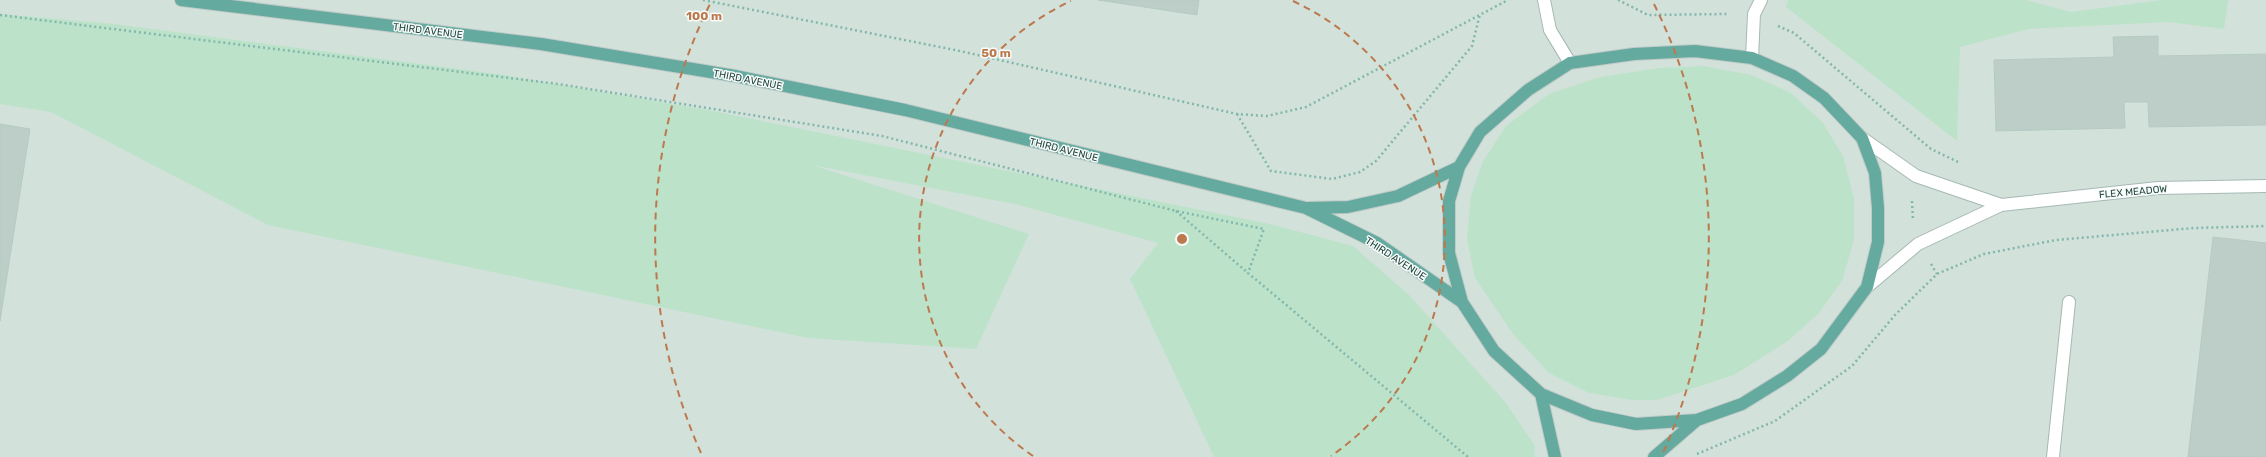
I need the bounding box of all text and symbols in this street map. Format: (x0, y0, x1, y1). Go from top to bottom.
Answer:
text: 100 m (686, 9, 722, 23)
street label: THIRD AVENUE (392, 21, 463, 41)
text: 50 m (981, 46, 1011, 60)
street label: THIRD AVENUE (712, 67, 783, 93)
street label: THIRD AVENUE (1028, 136, 1099, 164)
street label: FLEX MEADOW (2098, 183, 2168, 201)
centre of rings (1175, 232, 1189, 246)
street label: THIRD AVENUE (1363, 235, 1428, 283)

